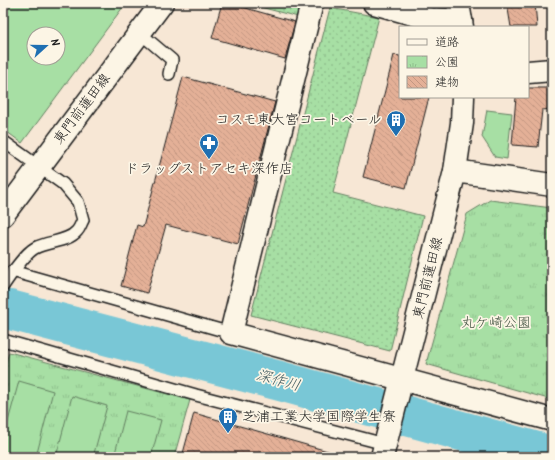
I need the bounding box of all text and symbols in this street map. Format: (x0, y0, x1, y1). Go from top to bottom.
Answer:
north arrow (26, 26, 66, 66)
legend (399, 26, 529, 98)
text: 道路 (435, 33, 459, 52)
text: N (45, 36, 64, 49)
text: 公園 (435, 53, 459, 72)
street label: 東門前蓮田線 (48, 69, 116, 149)
text: 建物 (435, 73, 459, 92)
place label: コスモ東大宮コートベール (215, 109, 382, 131)
building icon: コスモ東大宮コートベール (385, 109, 407, 137)
pharmacy icon: ドラッグストアセキ深作店 (198, 132, 220, 160)
place label: ドラッグストアセキ深作店 (125, 158, 293, 180)
street label: 東門前蓮田線 (407, 235, 449, 321)
park label: 丸ケ崎公園 (461, 312, 531, 334)
water label: 深作川 (253, 364, 303, 398)
building icon: 芝浦工業大学国際学生寮 (217, 406, 239, 434)
place label: 芝浦工業大学国際学生寮 (242, 406, 396, 428)

